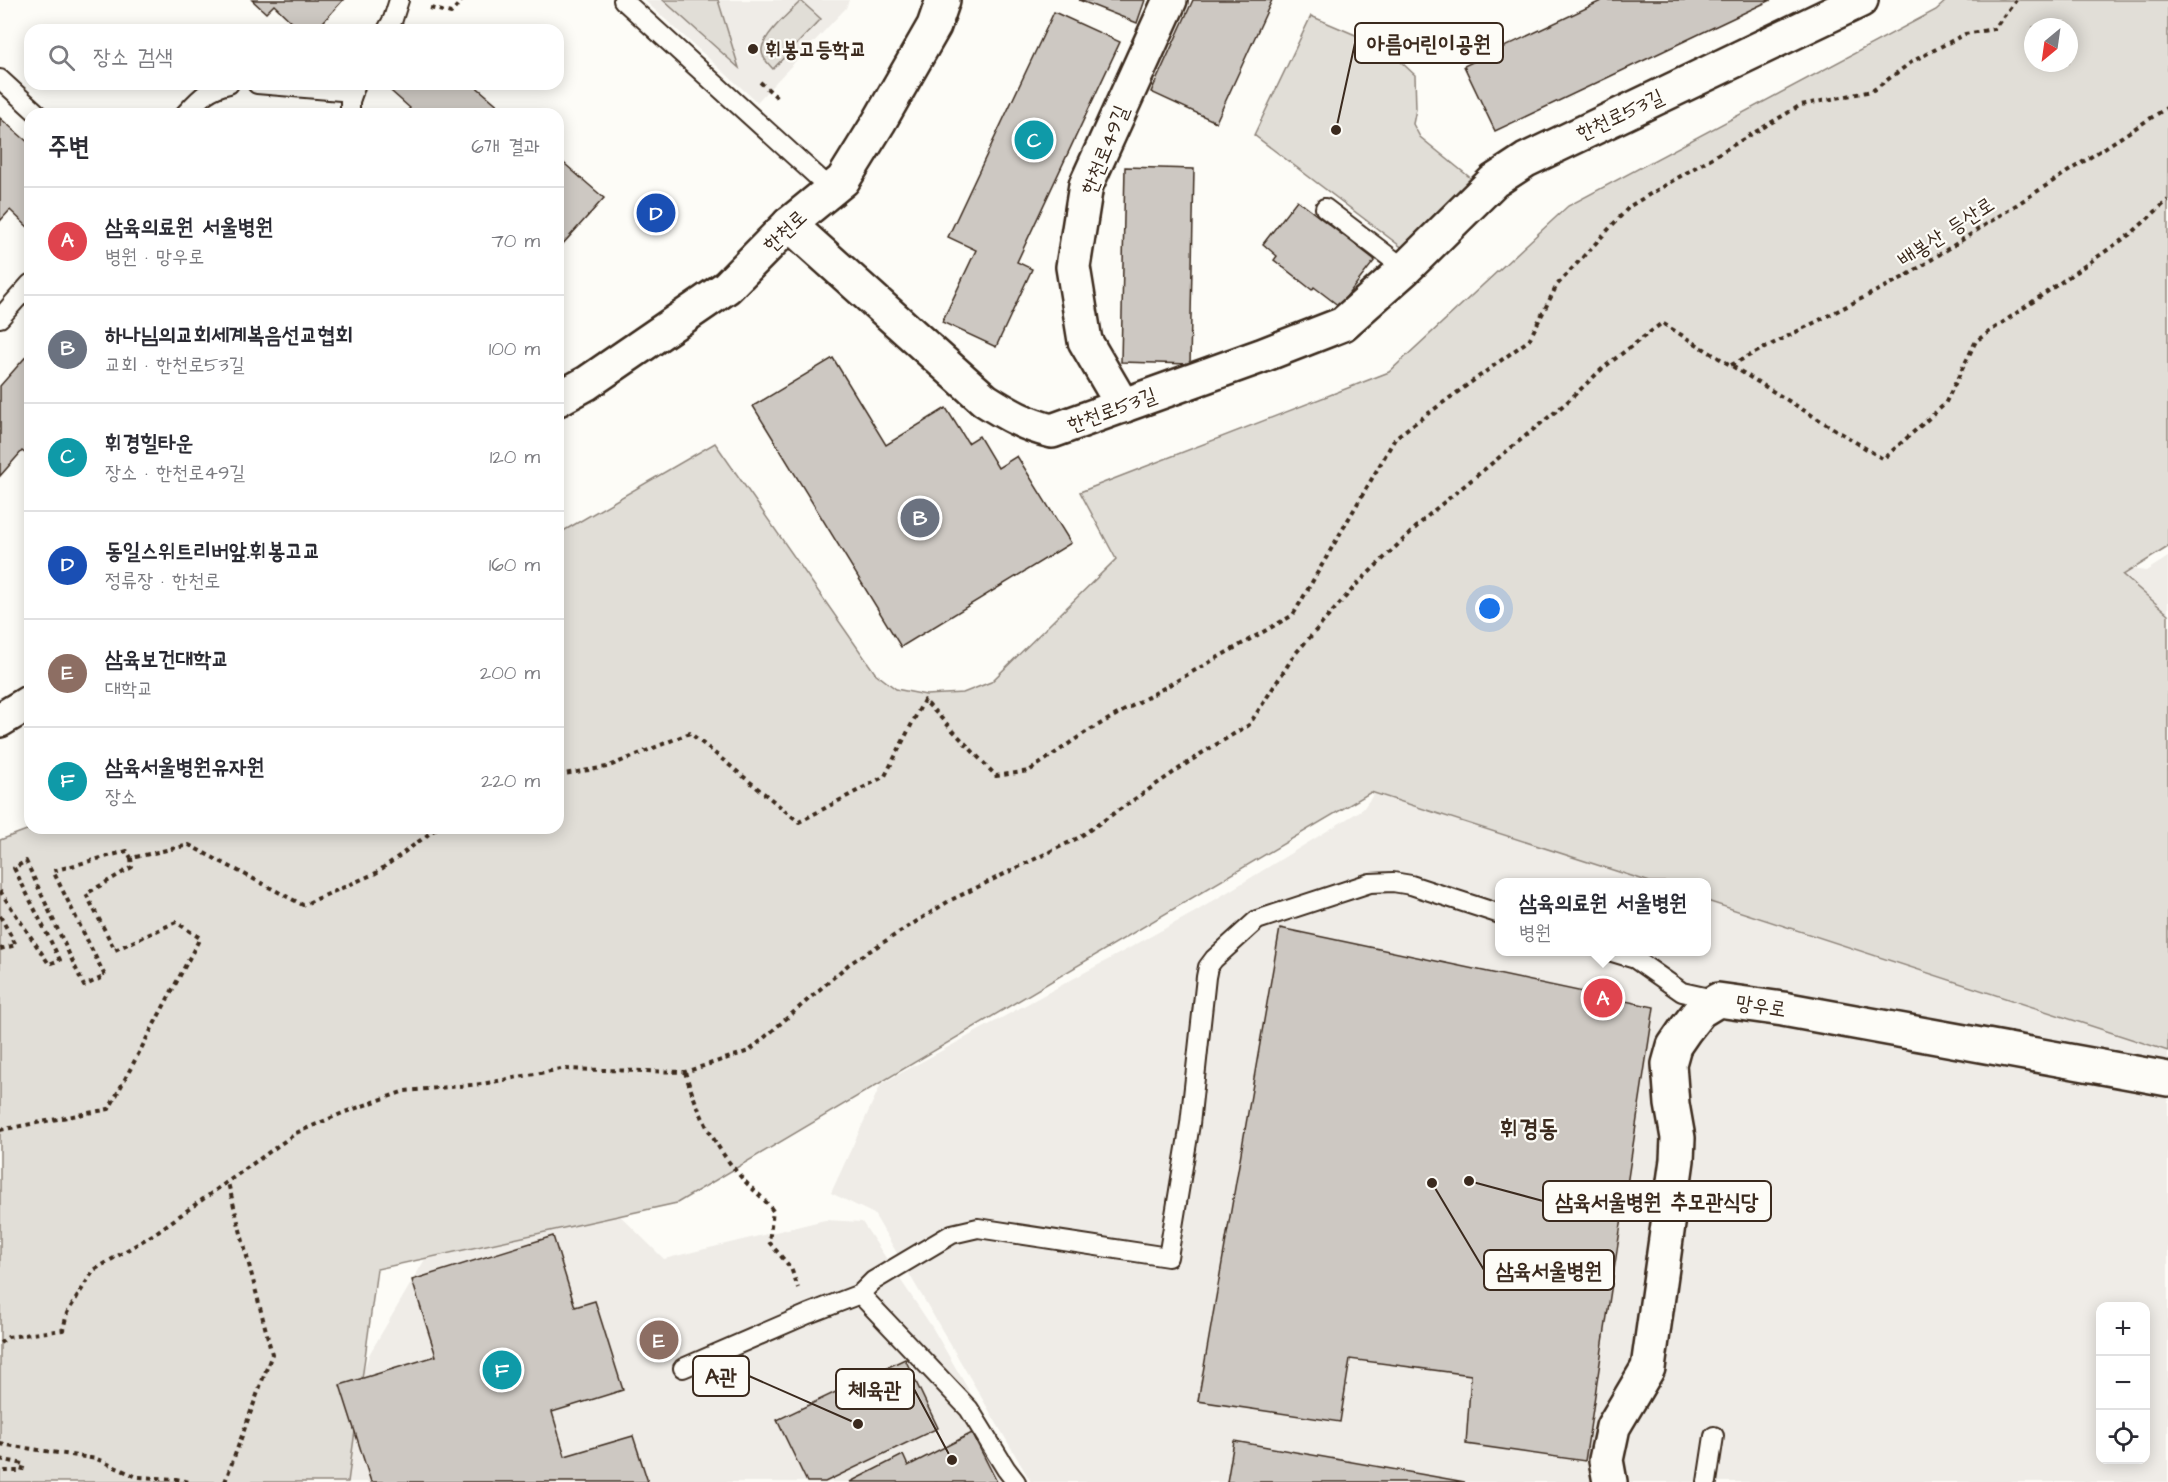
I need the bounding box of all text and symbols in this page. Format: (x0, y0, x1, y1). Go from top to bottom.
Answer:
north arrow (2024, 18, 2078, 72)
callout: 아름어린이공원 (1355, 23, 1503, 63)
search box (24, 24, 564, 90)
text: 아름어린이공원 (1367, 29, 1491, 60)
place label: 휘봉고등학교 (765, 35, 866, 64)
icon: search (45, 41, 78, 74)
text: 장소 검색 (93, 42, 173, 73)
marker: 휘봉고등학교 (746, 42, 760, 56)
street label: 한천로53길 (1572, 82, 1668, 148)
street label: 한천로49길 (1074, 101, 1136, 199)
pin: C (1014, 118, 1054, 162)
text: 주변 (48, 129, 90, 165)
text: 6개 결과 (471, 133, 540, 161)
pin: D (636, 190, 676, 236)
street label: 배봉산 등산로 (1892, 190, 2000, 274)
street label: 한천로 (757, 203, 813, 259)
text: 삼육의료원 서울병원 (105, 212, 273, 243)
text: A (61, 227, 74, 255)
text: 70 m (492, 227, 540, 255)
text: 병원 · 망우로 (105, 243, 204, 271)
text: 하나님의교회세계복음선교협회 (105, 320, 353, 351)
text: B (60, 335, 75, 363)
text: 100 m (489, 335, 540, 363)
text: 교회 · 한천로53길 (105, 351, 245, 379)
street label: 한천로53길 (1063, 380, 1161, 440)
text: 휘경힐타운 (105, 428, 194, 459)
text: C (60, 443, 75, 471)
text: 120 m (490, 443, 540, 471)
text: 장소 · 한천로49길 (105, 459, 245, 487)
pin: B (900, 496, 940, 540)
text: 동일스위트리버앞.휘봉고교 (105, 536, 321, 567)
text: D (61, 551, 74, 579)
text: 160 m (489, 551, 540, 579)
text: 정류장 · 한천로 (105, 567, 220, 595)
your location (1475, 594, 1504, 623)
text: 삼육보건대학교 (105, 644, 229, 675)
text: E (62, 659, 73, 687)
text: 200 m (480, 659, 540, 687)
text: 대학교 (105, 675, 153, 703)
text: 삼육서울병원유자원 (105, 752, 264, 783)
text: F (61, 767, 74, 795)
text: 220 m (481, 767, 540, 795)
text: 장소 (105, 783, 137, 811)
popup (1495, 878, 1711, 956)
text: 삼육의료원 서울병원 (1519, 888, 1687, 919)
text: 병원 (1519, 919, 1551, 947)
pin: A (1584, 976, 1622, 1020)
street label: 망우로 (1734, 988, 1788, 1024)
district label: 휘경동 (1500, 1112, 1558, 1146)
callout: 삼육서울병원 추모관식당 (1543, 1181, 1771, 1221)
text: 삼육서울병원 추모관식당 (1555, 1187, 1759, 1218)
callout: 삼육서울병원 (1484, 1250, 1614, 1290)
text: 삼육서울병원 (1496, 1256, 1602, 1287)
map controls (2096, 1302, 2150, 1464)
button: + (2096, 1302, 2150, 1356)
pin: E (640, 1318, 678, 1362)
pin: F (482, 1348, 522, 1392)
callout: A관 (693, 1356, 749, 1396)
button: − (2096, 1356, 2150, 1410)
text: A관 (705, 1362, 737, 1393)
callout: 체육관 (836, 1369, 914, 1409)
text: 체육관 (847, 1375, 902, 1406)
button: locate (2096, 1410, 2150, 1464)

